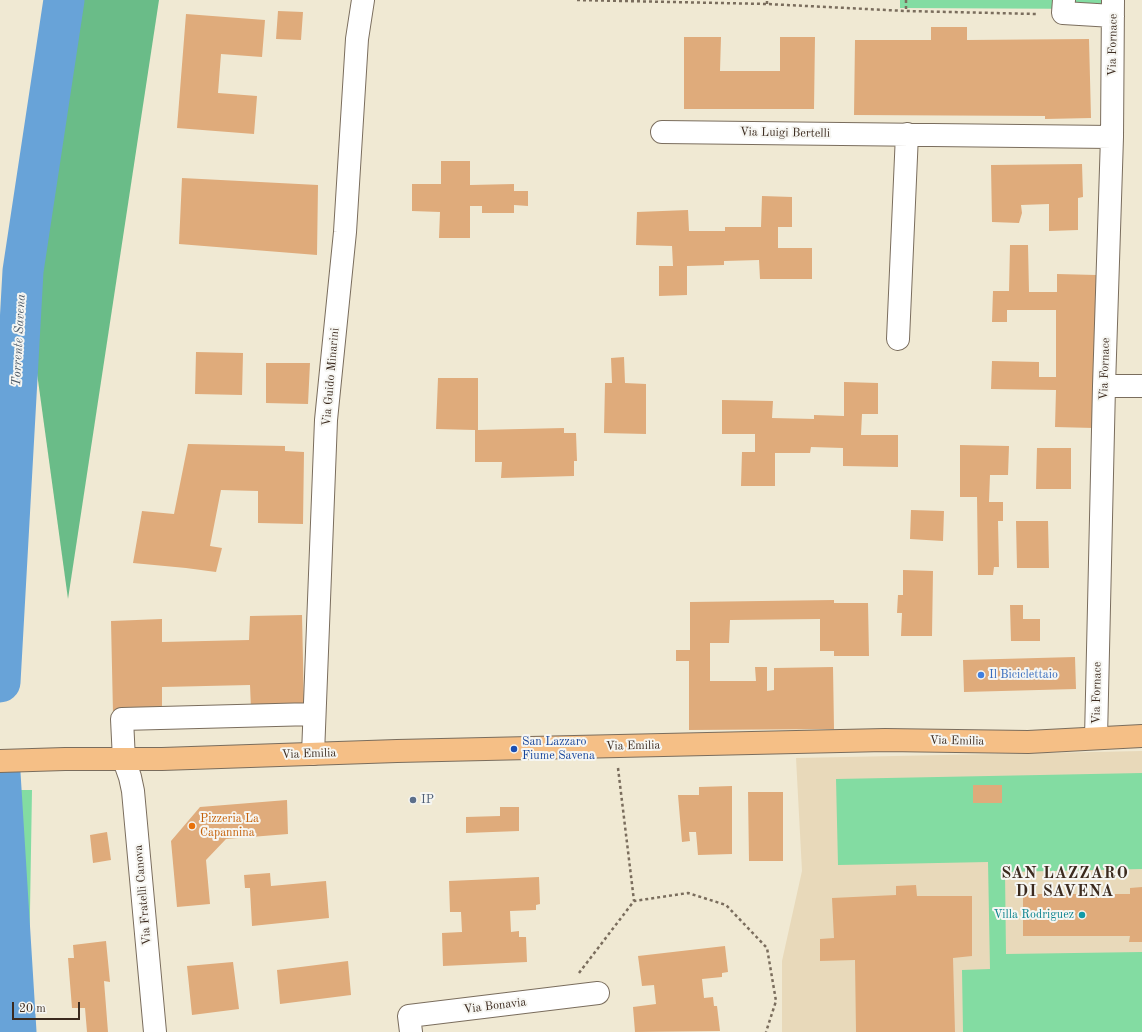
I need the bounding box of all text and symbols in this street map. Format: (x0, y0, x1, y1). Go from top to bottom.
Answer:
street label: Via Fornace (1105, 14, 1121, 76)
street label: Via Luigi Bertelli (740, 125, 830, 141)
water label: Torrente Savena (9, 293, 29, 387)
street label: Via Guido Minarini (320, 327, 342, 427)
street label: Via Fornace (1097, 337, 1113, 401)
street label: Via Fornace (1089, 662, 1105, 724)
place label: Il Biciclettaio (989, 668, 1058, 682)
marker: Il Biciclettaio (976, 670, 986, 680)
street label: Via Emilia (930, 733, 984, 749)
place label: San Lazzaro Fiume Savena (522, 735, 595, 763)
street label: Via Emilia (606, 738, 660, 754)
marker: San Lazzaro Fiume Savena (509, 744, 519, 754)
street label: Via Emilia (281, 746, 337, 762)
place label: IP (421, 793, 434, 807)
marker: IP (408, 795, 418, 805)
place label: Pizzeria La Capannina (200, 812, 259, 840)
marker: Pizzeria La Capannina (187, 821, 197, 831)
street label: Via Fratelli Canova (131, 844, 155, 946)
district label: SAN LAZZARO DI SAVENA (1001, 864, 1129, 902)
place label: Villa Rodriguez (994, 908, 1074, 922)
marker: Villa Rodriguez (1077, 910, 1087, 920)
scale bar (14, 994, 82, 1020)
street label: Via Bonavia (463, 995, 527, 1017)
text: 20 m (19, 1003, 46, 1015)

